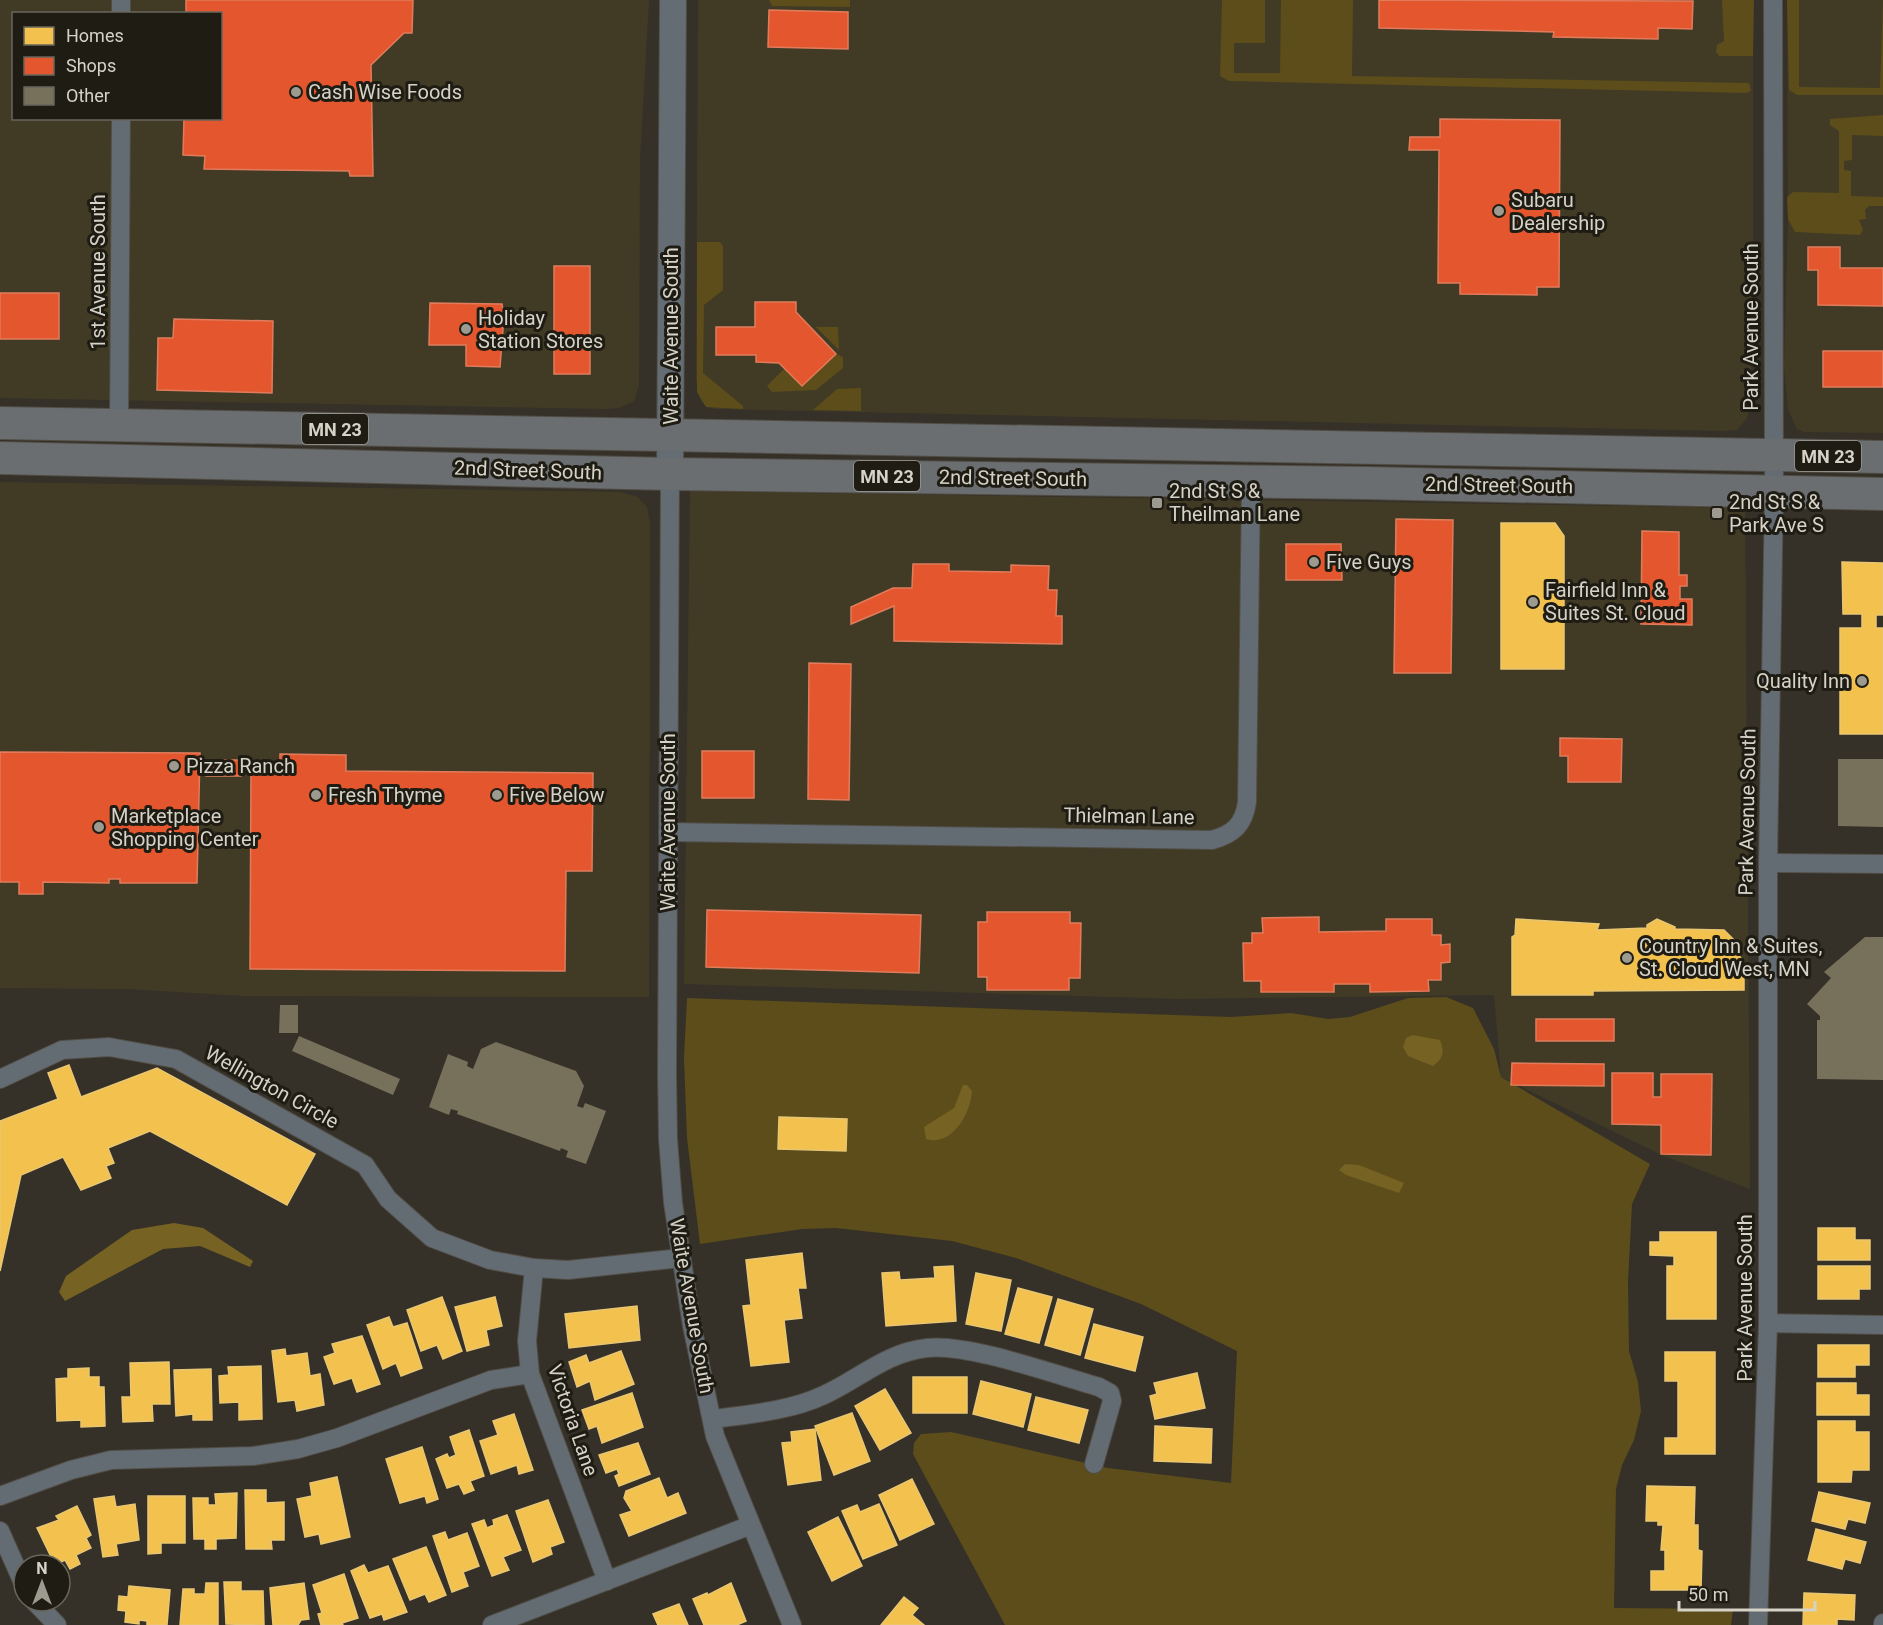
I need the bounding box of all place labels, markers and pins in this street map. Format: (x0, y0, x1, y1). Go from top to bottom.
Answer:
place label: Cash Wise Foods (308, 80, 462, 104)
marker: Cash Wise Foods (289, 85, 303, 99)
place label: Subaru Dealership (1511, 188, 1605, 235)
marker: Subaru Dealership (1492, 204, 1506, 218)
place label: Holiday Station Stores (478, 306, 603, 353)
marker: Holiday Station Stores (459, 322, 473, 336)
place label: 2nd St S & Theilman Lane (1169, 479, 1300, 526)
place label: 2nd St S & Park Ave S (1729, 490, 1824, 537)
marker: 2nd St S & Theilman Lane (1150, 496, 1164, 510)
marker: 2nd St S & Park Ave S (1710, 506, 1724, 520)
place label: Five Guys (1326, 550, 1411, 574)
marker: Five Guys (1307, 555, 1321, 569)
place label: Fairfield Inn & Suites St. Cloud (1545, 578, 1685, 625)
marker: Fairfield Inn & Suites St. Cloud (1526, 595, 1540, 609)
place label: Quality Inn (1756, 669, 1850, 693)
marker: Quality Inn (1855, 674, 1869, 688)
place label: Pizza Ranch (186, 754, 295, 778)
marker: Pizza Ranch (167, 759, 181, 773)
place label: Fresh Thyme (328, 783, 442, 807)
place label: Five Below (509, 783, 604, 807)
marker: Fresh Thyme (309, 788, 323, 802)
marker: Five Below (490, 788, 504, 802)
place label: Marketplace Shopping Center (111, 804, 259, 851)
marker: Marketplace Shopping Center (92, 820, 106, 834)
place label: Country Inn & Suites, St. Cloud West, MN (1639, 934, 1823, 981)
marker: Country Inn & Suites, St. Cloud West, MN (1620, 951, 1634, 965)

